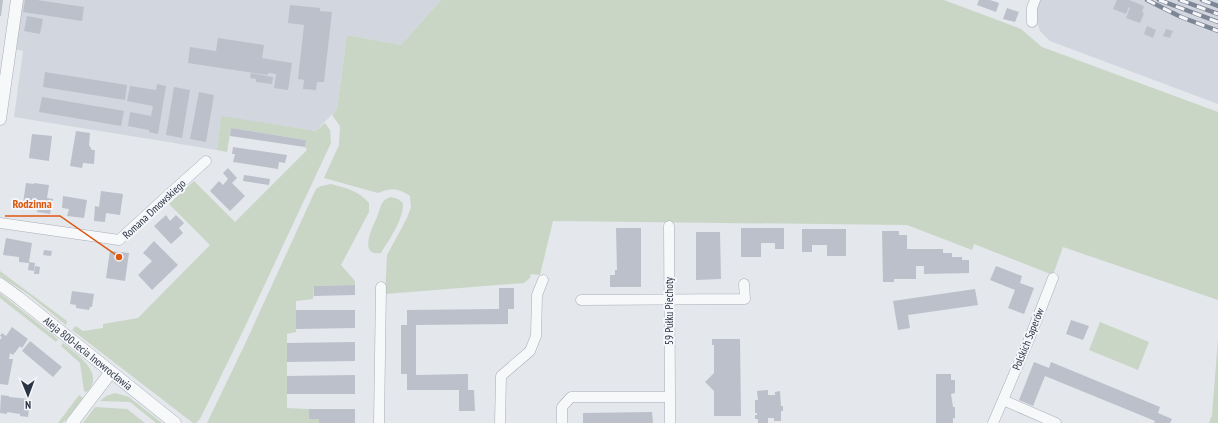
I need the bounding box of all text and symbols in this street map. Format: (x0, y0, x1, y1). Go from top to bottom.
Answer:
street label: Romana Dmowskiego (120, 176, 189, 242)
callout: Rodzinna (5, 192, 60, 216)
text: Rodzinna (12, 196, 52, 211)
street label: 59 Pułku Piechoty (662, 276, 676, 345)
street label: Polskich Saperów (1009, 305, 1047, 372)
street label: Aleja 800-lecia Inowrocławia (41, 313, 135, 393)
north arrow (8, 375, 48, 415)
text: N (25, 398, 31, 412)

